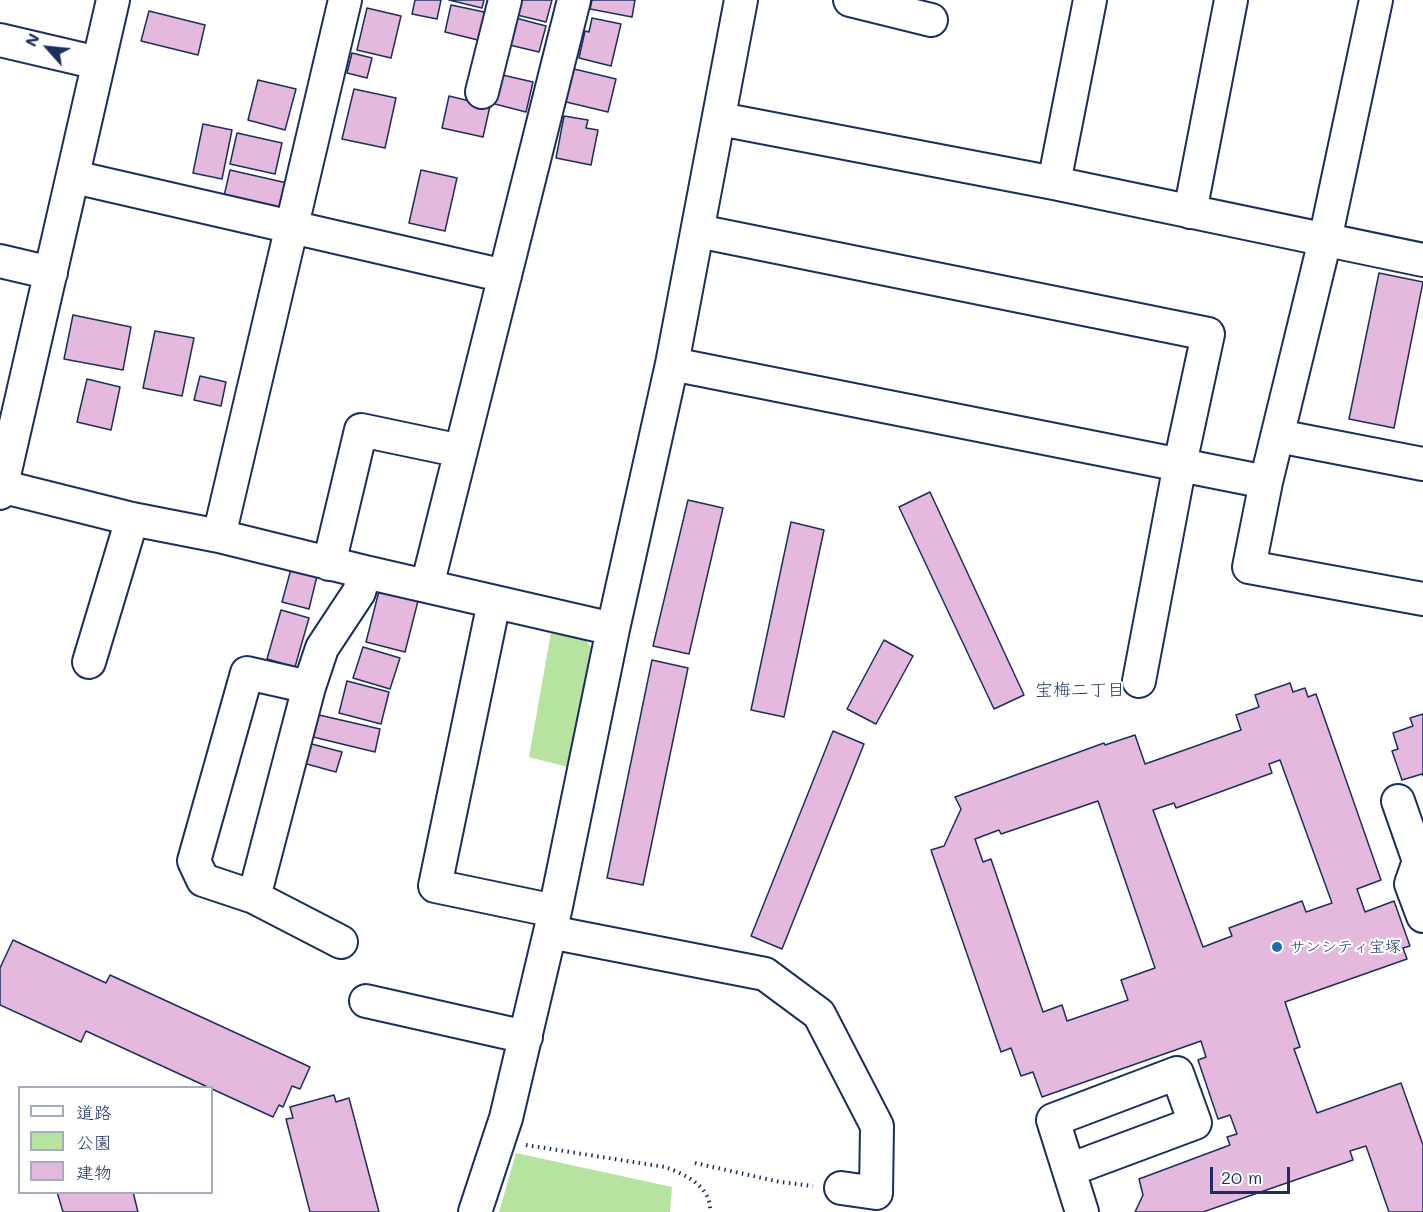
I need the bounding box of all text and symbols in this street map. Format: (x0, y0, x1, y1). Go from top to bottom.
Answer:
north arrow (18, 18, 78, 78)
text: N (19, 29, 44, 50)
district label: 宝梅二丁目 (1035, 679, 1125, 701)
place label: サンシティ宝塚 (1289, 937, 1401, 957)
marker: サンシティ宝塚 (1270, 940, 1284, 954)
legend (18, 1086, 213, 1194)
text: 道路 (76, 1100, 112, 1124)
text: 公園 (76, 1130, 112, 1154)
scale bar (1213, 1155, 1292, 1193)
text: 建物 (76, 1160, 112, 1184)
text: 20 m (1221, 1165, 1262, 1189)

